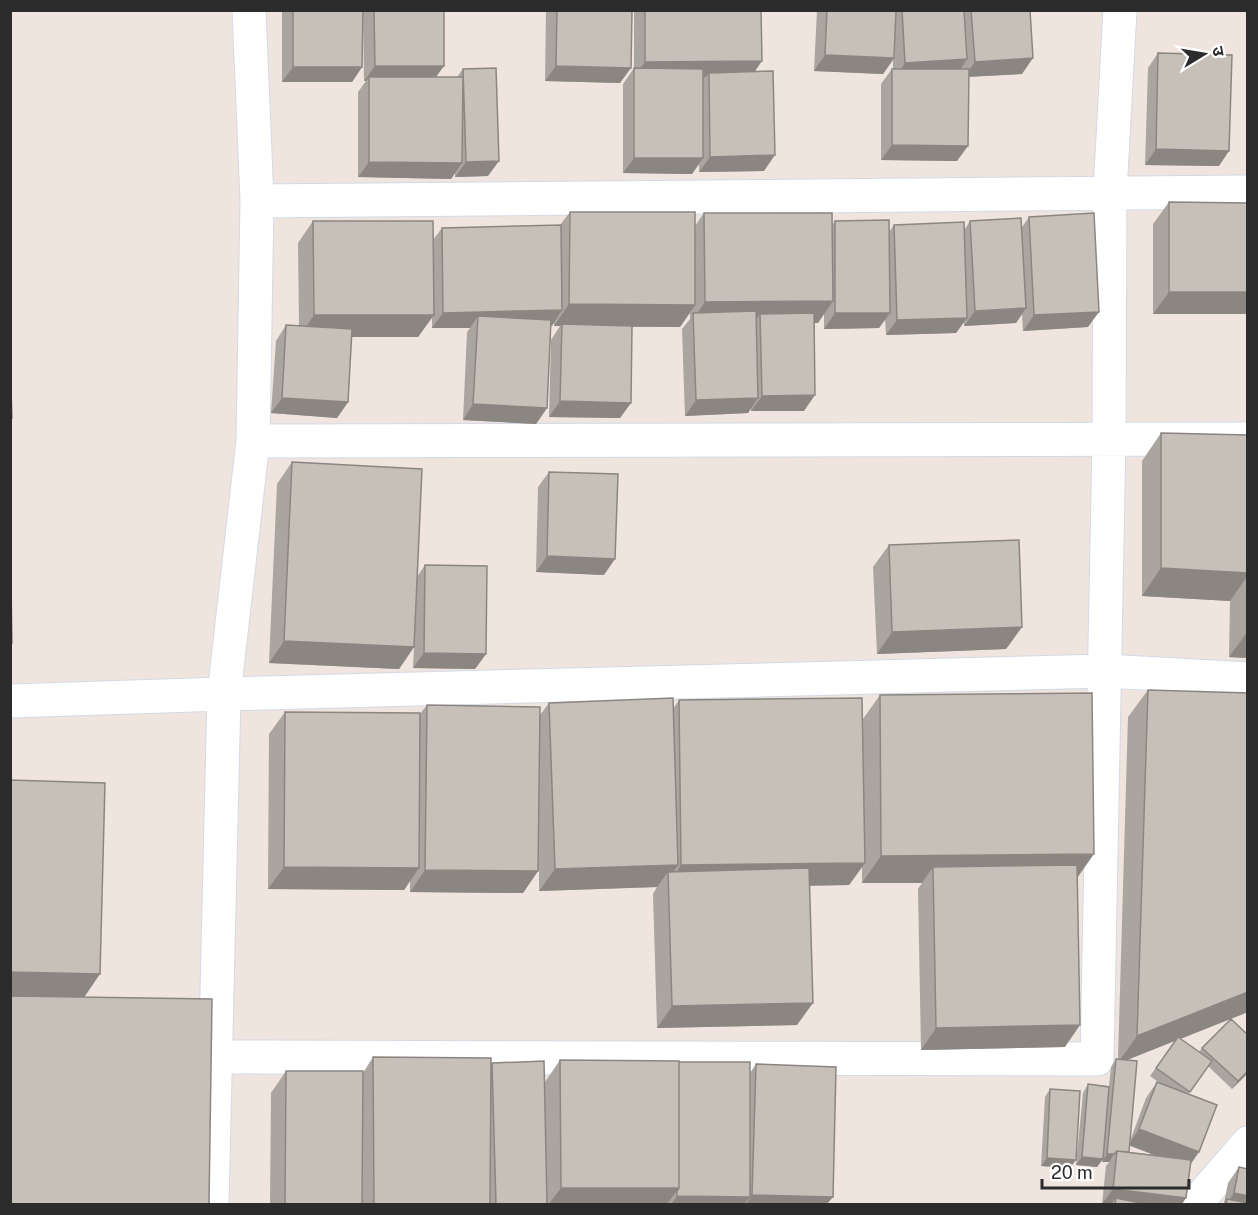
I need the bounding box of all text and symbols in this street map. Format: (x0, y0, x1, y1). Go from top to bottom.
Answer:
north arrow (1174, 24, 1234, 84)
text: उ (1208, 45, 1229, 58)
scale bar (1042, 1152, 1189, 1190)
text: 20 m (1051, 1162, 1093, 1183)

